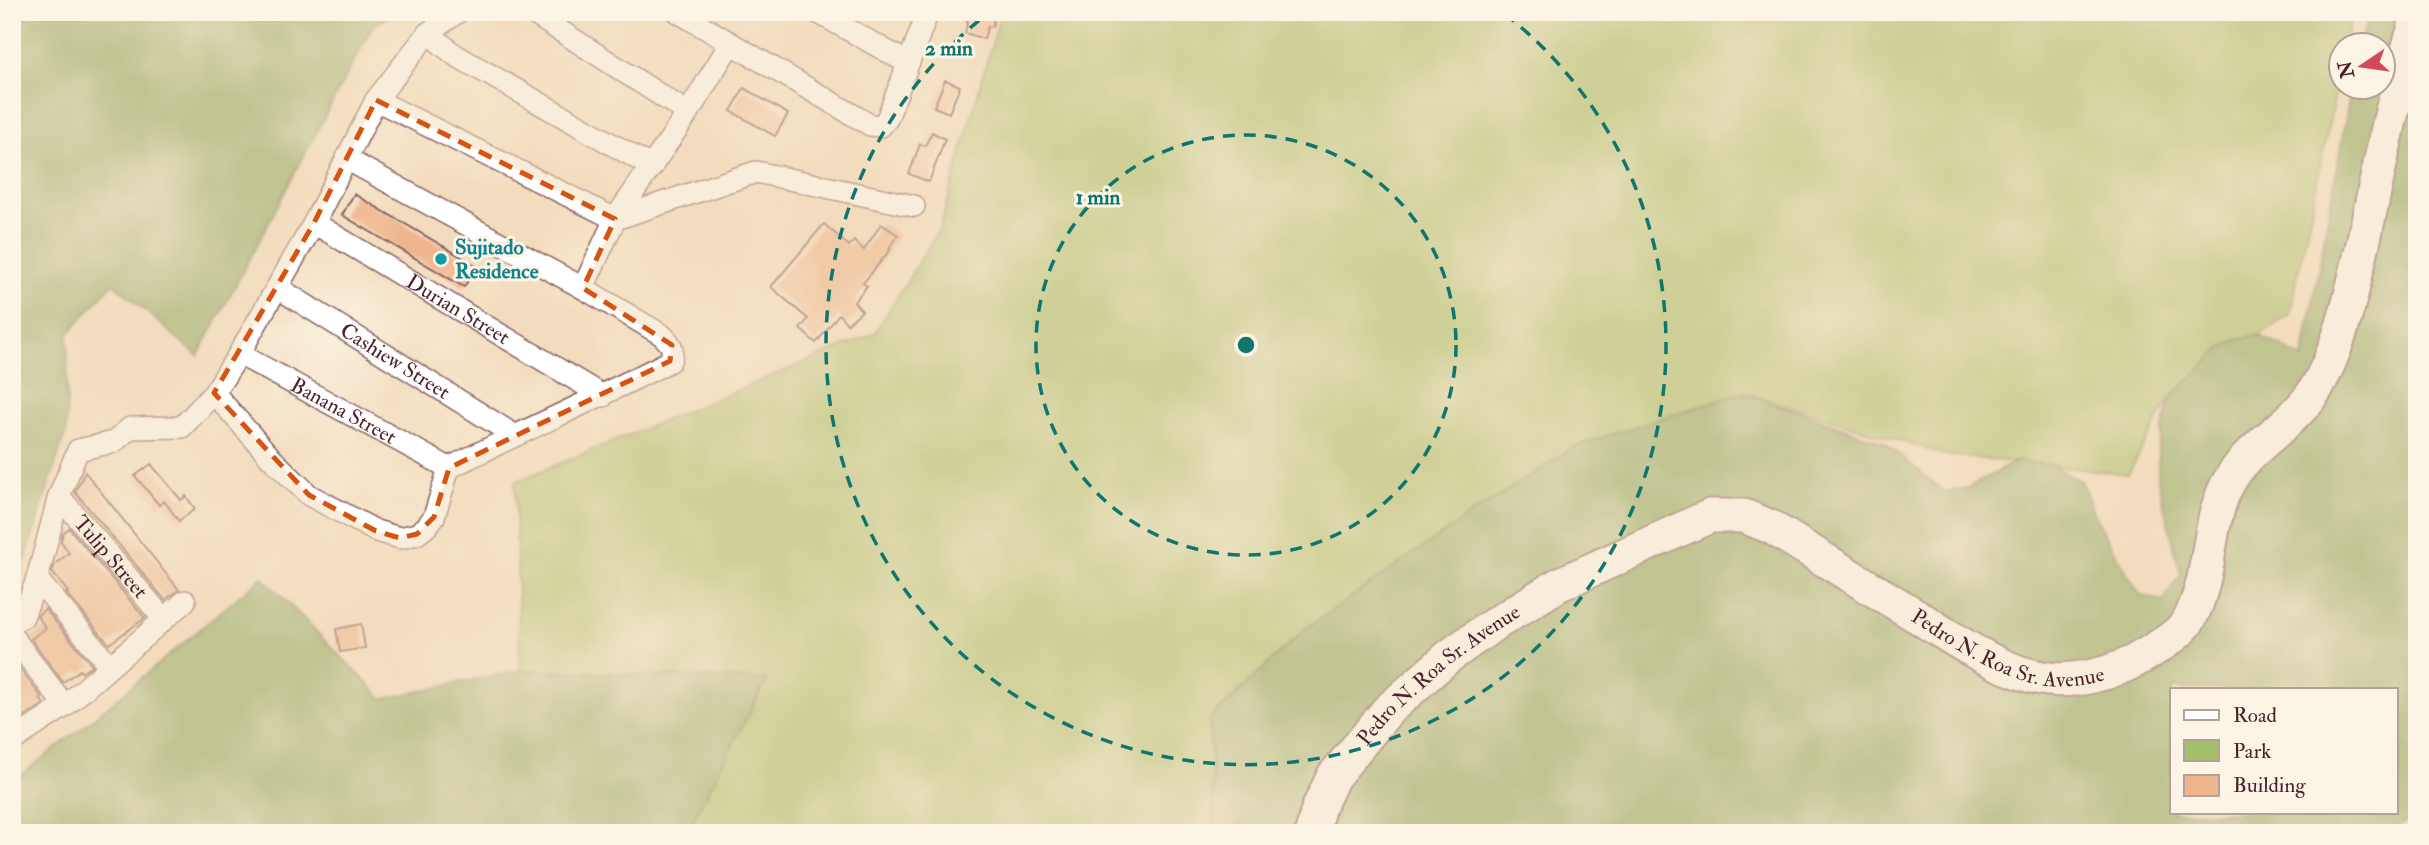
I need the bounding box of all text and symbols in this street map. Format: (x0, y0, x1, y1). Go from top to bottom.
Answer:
north arrow (2328, 32, 2398, 102)
text: 2 min (925, 35, 973, 62)
text: N (2333, 58, 2360, 82)
text: 1 min (1076, 184, 1120, 211)
place label: Sujitado Residence (455, 234, 539, 285)
marker: Sujitado Residence (433, 251, 449, 267)
street label: Durian Street (401, 268, 515, 351)
street label: Cashiew Street (335, 317, 455, 406)
centre of rings (1234, 333, 1258, 357)
street label: Banana Street (286, 372, 401, 451)
street label: Tulip Street (68, 510, 154, 605)
street label: Pedro N. Roa Sr. Avenue (1351, 599, 1525, 751)
street label: Pedro N. Roa Sr. Avenue (1906, 603, 2107, 694)
legend (2170, 688, 2398, 814)
text: Road (2233, 702, 2278, 729)
text: Park (2233, 738, 2271, 765)
text: Building (2233, 772, 2306, 799)

